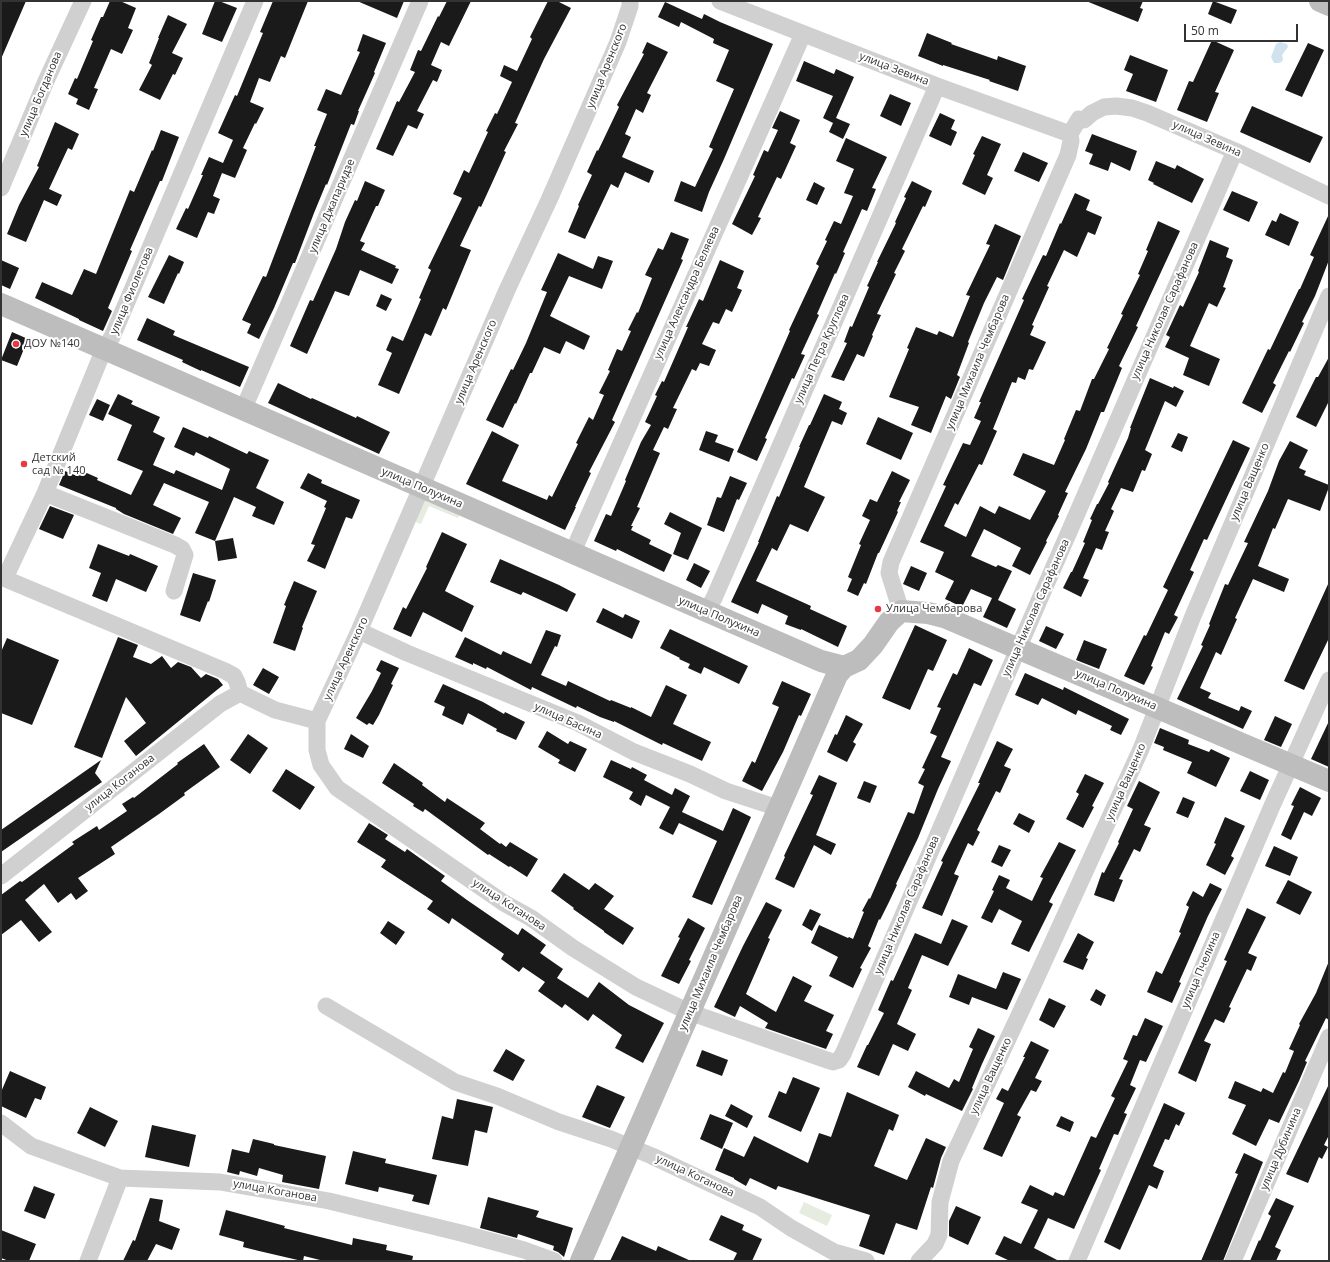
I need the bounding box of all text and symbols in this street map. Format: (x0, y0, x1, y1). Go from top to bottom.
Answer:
scale bar (1186, 16, 1300, 42)
street label: улица Аренского (584, 22, 630, 110)
text: 50 m (1191, 22, 1219, 39)
street label: улица Богданова (17, 49, 65, 139)
street label: улица Зевина (857, 50, 931, 88)
street label: улица Зевина (1171, 118, 1243, 160)
street label: улица Джапаридзе (306, 157, 358, 255)
street label: улица Александра Беляева (652, 225, 722, 361)
street label: улица Николая Сарафанова (1129, 240, 1201, 382)
street label: улица Фиолетова (108, 245, 156, 337)
street label: улица Петра Круглова (792, 292, 852, 406)
street label: улица Михаила Чембарова (943, 292, 1013, 432)
street label: улица Аренского (452, 318, 500, 406)
place label: ДОУ №140 (24, 337, 80, 351)
marker: ДОУ №140 (11, 339, 21, 349)
street label: улица Ващенко (1228, 441, 1272, 523)
place label: Детский сад № 140 (32, 451, 85, 477)
marker: Детский сад № 140 (19, 459, 29, 469)
street label: улица Полухина (379, 465, 465, 511)
street label: улица Николая Сарафанова (1000, 537, 1072, 679)
street label: улица Полухина (676, 594, 762, 640)
place label: Улица Чембарова (886, 602, 982, 616)
marker: Улица Чембарова (873, 604, 883, 614)
street label: улица Аренского (321, 615, 371, 703)
street label: улица Полухина (1073, 667, 1159, 713)
street label: улица Басина (532, 700, 604, 742)
street label: улица Ващенко (1103, 741, 1149, 823)
street label: улица Коганова (83, 752, 157, 814)
street label: улица Николая Сарафанова (872, 834, 942, 976)
street label: улица Коганова (470, 876, 548, 934)
street label: улица Михаила Чембарова (676, 893, 746, 1033)
street label: улица Пчелина (1179, 930, 1223, 1010)
street label: улица Ващенко (967, 1036, 1015, 1116)
street label: улица Дубинина (1258, 1106, 1304, 1192)
street label: улица Коганова (654, 1152, 736, 1200)
street label: улица Коганова (232, 1177, 318, 1205)

